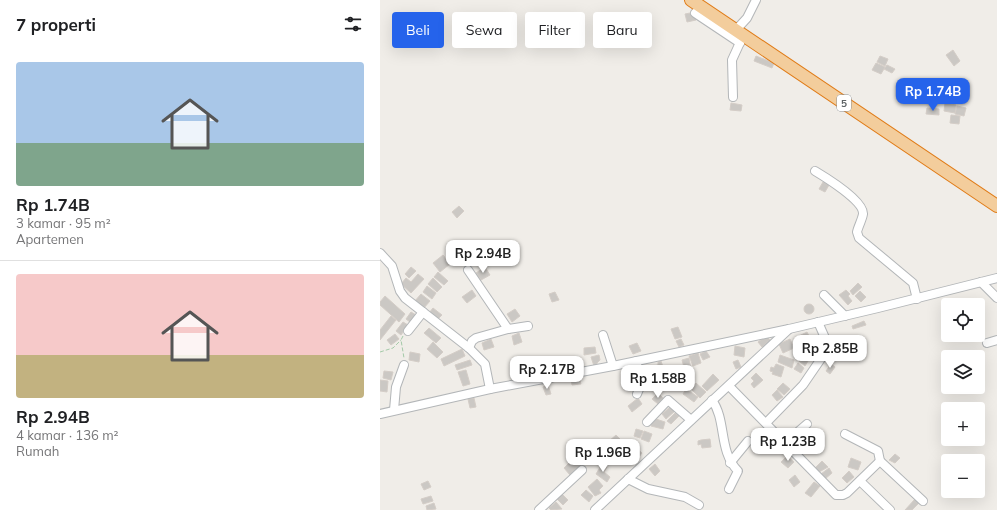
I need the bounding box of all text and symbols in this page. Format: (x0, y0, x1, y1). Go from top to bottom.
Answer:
chip: Beli (392, 12, 444, 48)
chip: Sewa (452, 12, 517, 48)
chip: Filter (525, 12, 585, 48)
chip: Baru (593, 12, 652, 48)
icon: filters (342, 13, 364, 35)
text: 7 properti (16, 14, 96, 35)
pin: Rp 1.74B (892, 78, 974, 112)
text: Rp 1.74B (905, 83, 961, 99)
icon: home (154, 88, 226, 160)
road number: 5 (837, 95, 851, 111)
text: Rp 1.74B (16, 194, 90, 215)
text: 3 kamar · 95 m² (16, 215, 111, 231)
text: Apartemen (16, 231, 84, 247)
pin: Rp 2.94B (442, 240, 524, 274)
text: Rp 2.94B (455, 245, 511, 261)
map controls (941, 298, 985, 498)
button: locate (941, 298, 985, 342)
icon: home (154, 300, 226, 372)
pin: Rp 2.85B (789, 335, 871, 369)
text: Rp 2.85B (802, 340, 858, 356)
button: layers (941, 350, 985, 394)
pin: Rp 2.17B (506, 356, 588, 390)
text: Rp 2.17B (519, 361, 575, 377)
pin: Rp 1.58B (617, 365, 699, 399)
text: Rp 1.58B (630, 370, 686, 386)
button: + (941, 402, 985, 446)
text: Rp 2.94B (16, 406, 90, 427)
text: 4 kamar · 136 m² (16, 427, 119, 443)
pin: Rp 1.23B (747, 428, 829, 462)
text: Rp 1.23B (760, 433, 816, 449)
pin: Rp 1.96B (562, 439, 644, 473)
text: Rumah (16, 443, 59, 459)
text: Rp 1.96B (575, 444, 631, 460)
button: − (941, 454, 985, 498)

